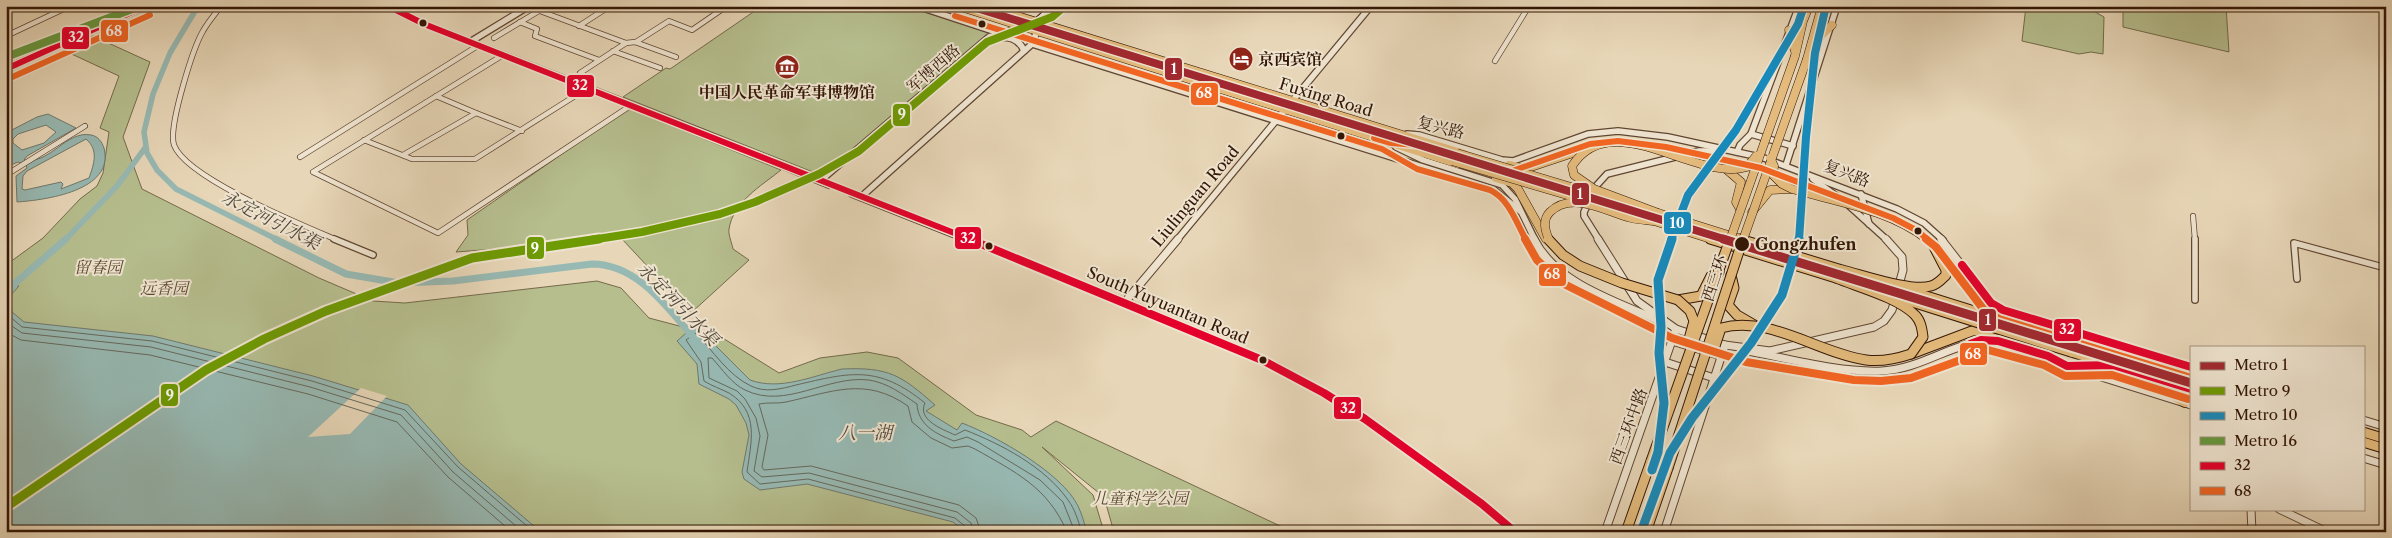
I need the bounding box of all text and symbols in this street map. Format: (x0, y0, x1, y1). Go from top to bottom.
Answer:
unlabelled marker (418, 18, 428, 28)
line badge: 68 (100, 19, 129, 43)
unlabelled marker (977, 19, 987, 29)
text: 68 (106, 22, 122, 40)
line badge: 32 (61, 26, 90, 50)
text: 32 (68, 28, 84, 46)
street label: 军博西路 (902, 39, 964, 97)
hotel icon: 京西宾馆 (1228, 46, 1254, 72)
place label: 京西宾馆 (1258, 49, 1322, 69)
museum icon: 中国人民革命军事博物馆 (774, 54, 800, 80)
line badge: 1 (1164, 57, 1183, 81)
text: 1 (1171, 60, 1178, 78)
street label: Fuxing Road (1277, 73, 1375, 121)
line badge: 32 (566, 74, 595, 98)
text: 32 (572, 76, 588, 94)
place label: 中国人民革命军事博物馆 (699, 82, 875, 102)
line badge: 68 (1190, 82, 1219, 106)
text: 68 (1196, 84, 1212, 102)
line badge: 9 (892, 103, 911, 127)
text: 9 (898, 105, 906, 123)
street label: 复兴路 (1415, 111, 1467, 143)
unlabelled marker (1336, 131, 1346, 141)
street label: Liulinguan Road (1147, 141, 1243, 250)
street label: 复兴路 (1821, 155, 1873, 191)
line badge: 1 (1571, 182, 1590, 206)
text: 1 (1577, 185, 1584, 203)
water label: 永定河引水渠 (218, 186, 327, 256)
line badge: 10 (1663, 211, 1692, 235)
text: 10 (1669, 214, 1685, 232)
line badge: 32 (954, 226, 982, 250)
unlabelled marker (1913, 226, 1923, 236)
text: 32 (960, 229, 976, 247)
place label: Gongzhufen (1755, 234, 1857, 254)
marker: Gongzhufen (1733, 235, 1751, 253)
line badge: 9 (526, 236, 545, 260)
text: 9 (531, 239, 539, 257)
unlabelled marker (984, 241, 994, 251)
street label: 西三环 (1697, 252, 1731, 304)
park label: 留春园 (74, 257, 125, 277)
water label: 永定河引水渠 (633, 258, 726, 353)
street label: South Yuyuantan Road (1084, 262, 1252, 348)
line badge: 68 (1538, 263, 1567, 287)
text: 68 (1544, 265, 1560, 283)
park label: 远香园 (140, 278, 191, 298)
line badge: 1 (1978, 308, 1997, 332)
text: 1 (1985, 311, 1992, 329)
line badge: 32 (2053, 318, 2082, 342)
text: 32 (2059, 320, 2075, 338)
line badge: 68 (1959, 342, 1988, 366)
text: 68 (1965, 345, 1981, 363)
legend (2190, 346, 2364, 510)
unlabelled marker (1258, 355, 1268, 365)
text: Metro 1 (2234, 355, 2289, 374)
text: Metro 9 (2234, 381, 2291, 400)
line badge: 9 (160, 383, 179, 407)
street label: 西三环中路 (1605, 385, 1651, 467)
text: 9 (166, 386, 174, 404)
line badge: 32 (1333, 396, 1362, 420)
text: 32 (1340, 399, 1356, 417)
text: Metro 10 (2234, 405, 2298, 424)
water label: 八一湖 (838, 422, 895, 444)
text: Metro 16 (2234, 431, 2297, 450)
text: 32 (2234, 455, 2251, 474)
text: 68 (2234, 481, 2252, 500)
park label: 儿童科学公园 (1092, 488, 1191, 508)

